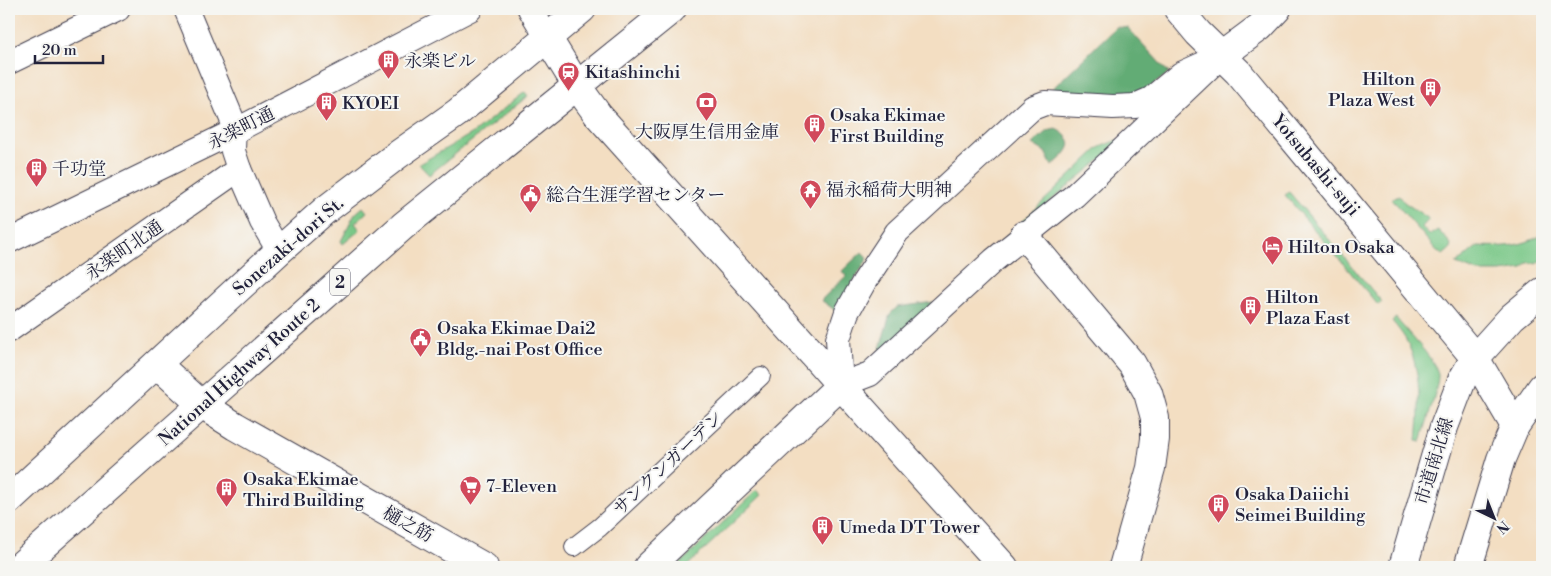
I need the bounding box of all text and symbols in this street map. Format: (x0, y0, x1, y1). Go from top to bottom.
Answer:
scale bar (35, 32, 102, 64)
text: 20 m (42, 41, 77, 60)
building icon: 永楽ビル (376, 49, 400, 80)
place label: 永楽ビル (404, 50, 476, 73)
station icon: Kitashinchi (557, 60, 581, 91)
place label: Kitashinchi (585, 61, 681, 84)
place label: Hilton Plaza West (1328, 68, 1416, 112)
building icon: Hilton Plaza West (1419, 77, 1443, 108)
bank icon: 大阪厚生信用金庫 (695, 90, 719, 121)
building icon: KYOEI (314, 91, 338, 122)
place label: KYOEI (342, 92, 399, 115)
street label: 永楽町通 (204, 102, 279, 155)
place label: Osaka Ekimae First Building (830, 104, 946, 148)
street label: Yotsubashi-suji (1266, 109, 1365, 221)
building icon: Osaka Ekimae First Building (802, 113, 826, 144)
place label: 大阪厚生信用金庫 (635, 121, 779, 144)
building icon: 千功堂 (24, 157, 48, 188)
place label: 千功堂 (52, 158, 106, 181)
temple icon: 福永稲荷大明神 (798, 178, 822, 209)
place label: 福永稲荷大明神 (826, 179, 952, 202)
public building icon: 総合生涯学習センター (518, 183, 542, 214)
place label: 総合生涯学習センター (546, 184, 725, 207)
street label: Sonezaki-dori St. (228, 192, 348, 301)
street label: 永楽町北通 (81, 215, 168, 286)
hotel icon: Hilton Osaka (1260, 235, 1284, 266)
place label: Hilton Osaka (1288, 236, 1395, 259)
road number: 2 (330, 268, 350, 296)
place label: Hilton Plaza East (1266, 286, 1351, 330)
street label: National Highway Route 2 (154, 294, 325, 451)
building icon: Hilton Plaza East (1238, 295, 1262, 326)
place label: Osaka Ekimae Dai2 Bldg.-nai Post Office (436, 317, 603, 361)
public building icon: Osaka Ekimae Dai2 Bldg.-nai Post Office (409, 326, 433, 357)
street label: サンクンガーデン (608, 406, 728, 520)
street label: 市道南北線 (1410, 415, 1459, 508)
place label: Osaka Ekimae Third Building (243, 468, 365, 512)
supermarket icon: 7-Eleven (458, 474, 482, 505)
place label: 7-Eleven (486, 475, 557, 498)
building icon: Osaka Ekimae Third Building (215, 477, 239, 508)
place label: Osaka Daiichi Seimei Building (1235, 483, 1366, 527)
building icon: Osaka Daiichi Seimei Building (1207, 492, 1231, 523)
north arrow (1468, 494, 1518, 544)
street label: 樋之筋 (379, 501, 437, 548)
building icon: Umeda DT Tower (811, 515, 835, 546)
place label: Umeda DT Tower (839, 516, 980, 539)
text: N (1492, 516, 1512, 537)

